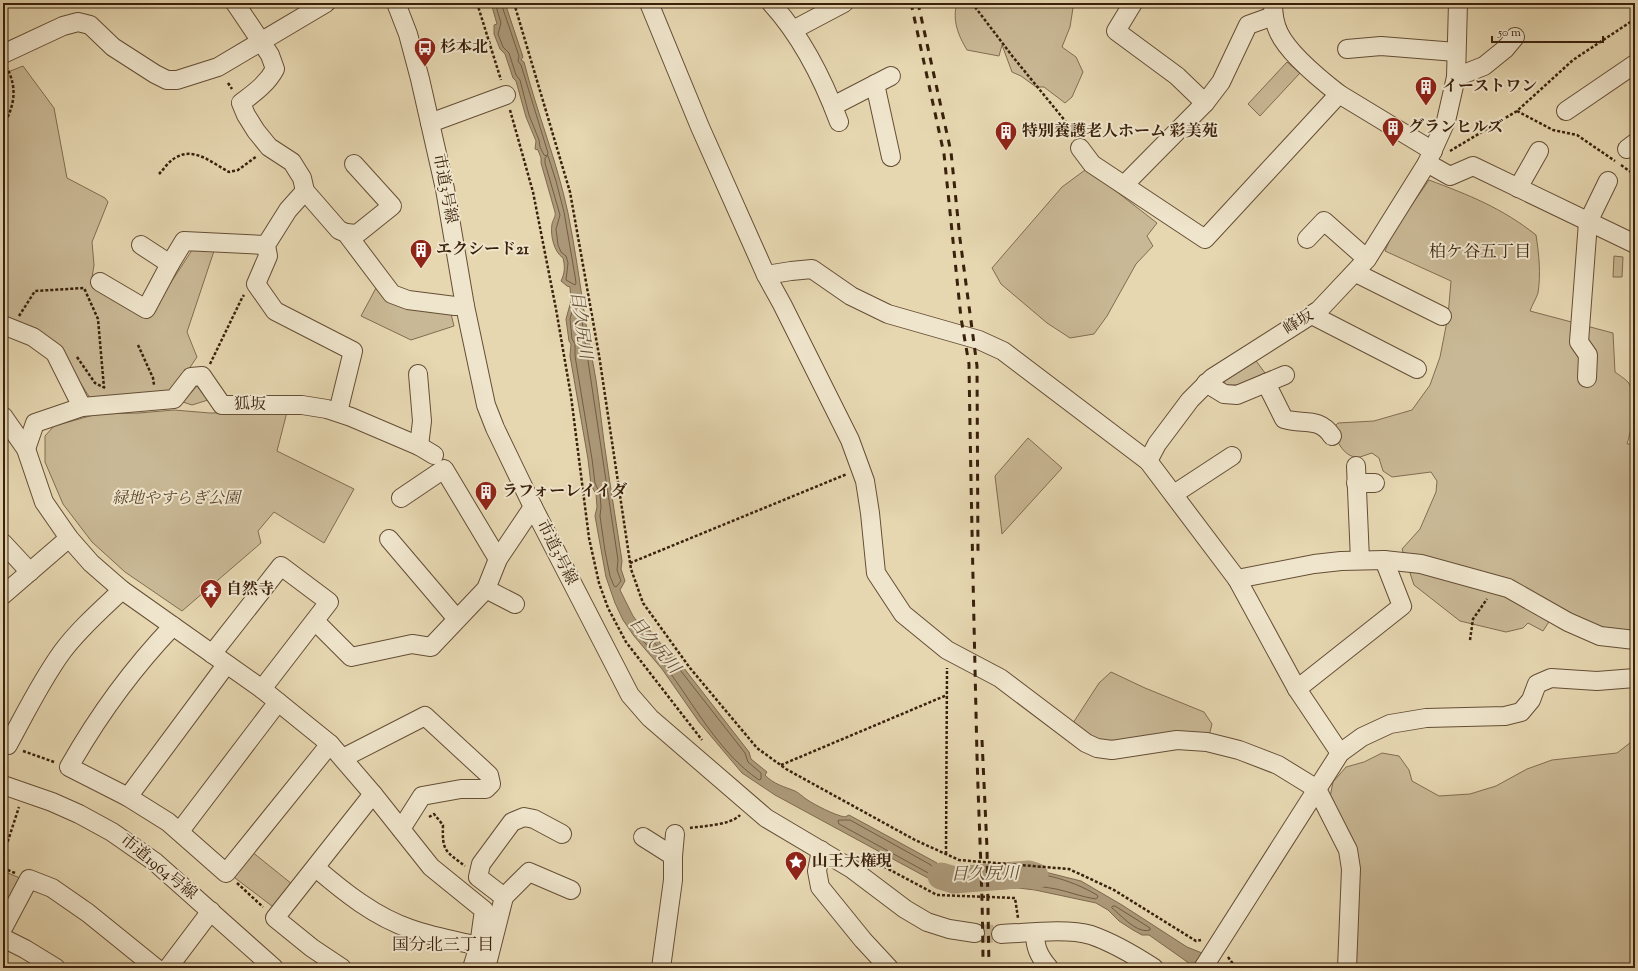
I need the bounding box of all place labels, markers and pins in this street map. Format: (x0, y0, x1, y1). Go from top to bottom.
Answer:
bus stop icon: 杉本北 (412, 35, 438, 68)
place label: 杉本北 (440, 37, 488, 60)
building icon: イーストワン (1413, 74, 1439, 107)
place label: イーストワン (1442, 76, 1537, 99)
building icon: グランヒルズ (1380, 115, 1406, 148)
place label: グランヒルズ (1408, 117, 1504, 140)
building icon: 特別養護老人ホーム 彩美苑 (993, 119, 1019, 152)
place label: 特別養護老人ホーム 彩美苑 (1022, 121, 1218, 144)
building icon: エクシード21 (408, 237, 434, 270)
place label: エクシード21 (436, 239, 529, 262)
building icon: ラフォーレイイダ (473, 479, 499, 512)
place label: ラフォーレイイダ (502, 481, 627, 504)
temple icon: 自然寺 (198, 577, 224, 610)
place label: 自然寺 (226, 579, 274, 602)
place icon: 山王大権現 (783, 849, 809, 882)
place label: 山王大権現 (812, 851, 892, 874)

